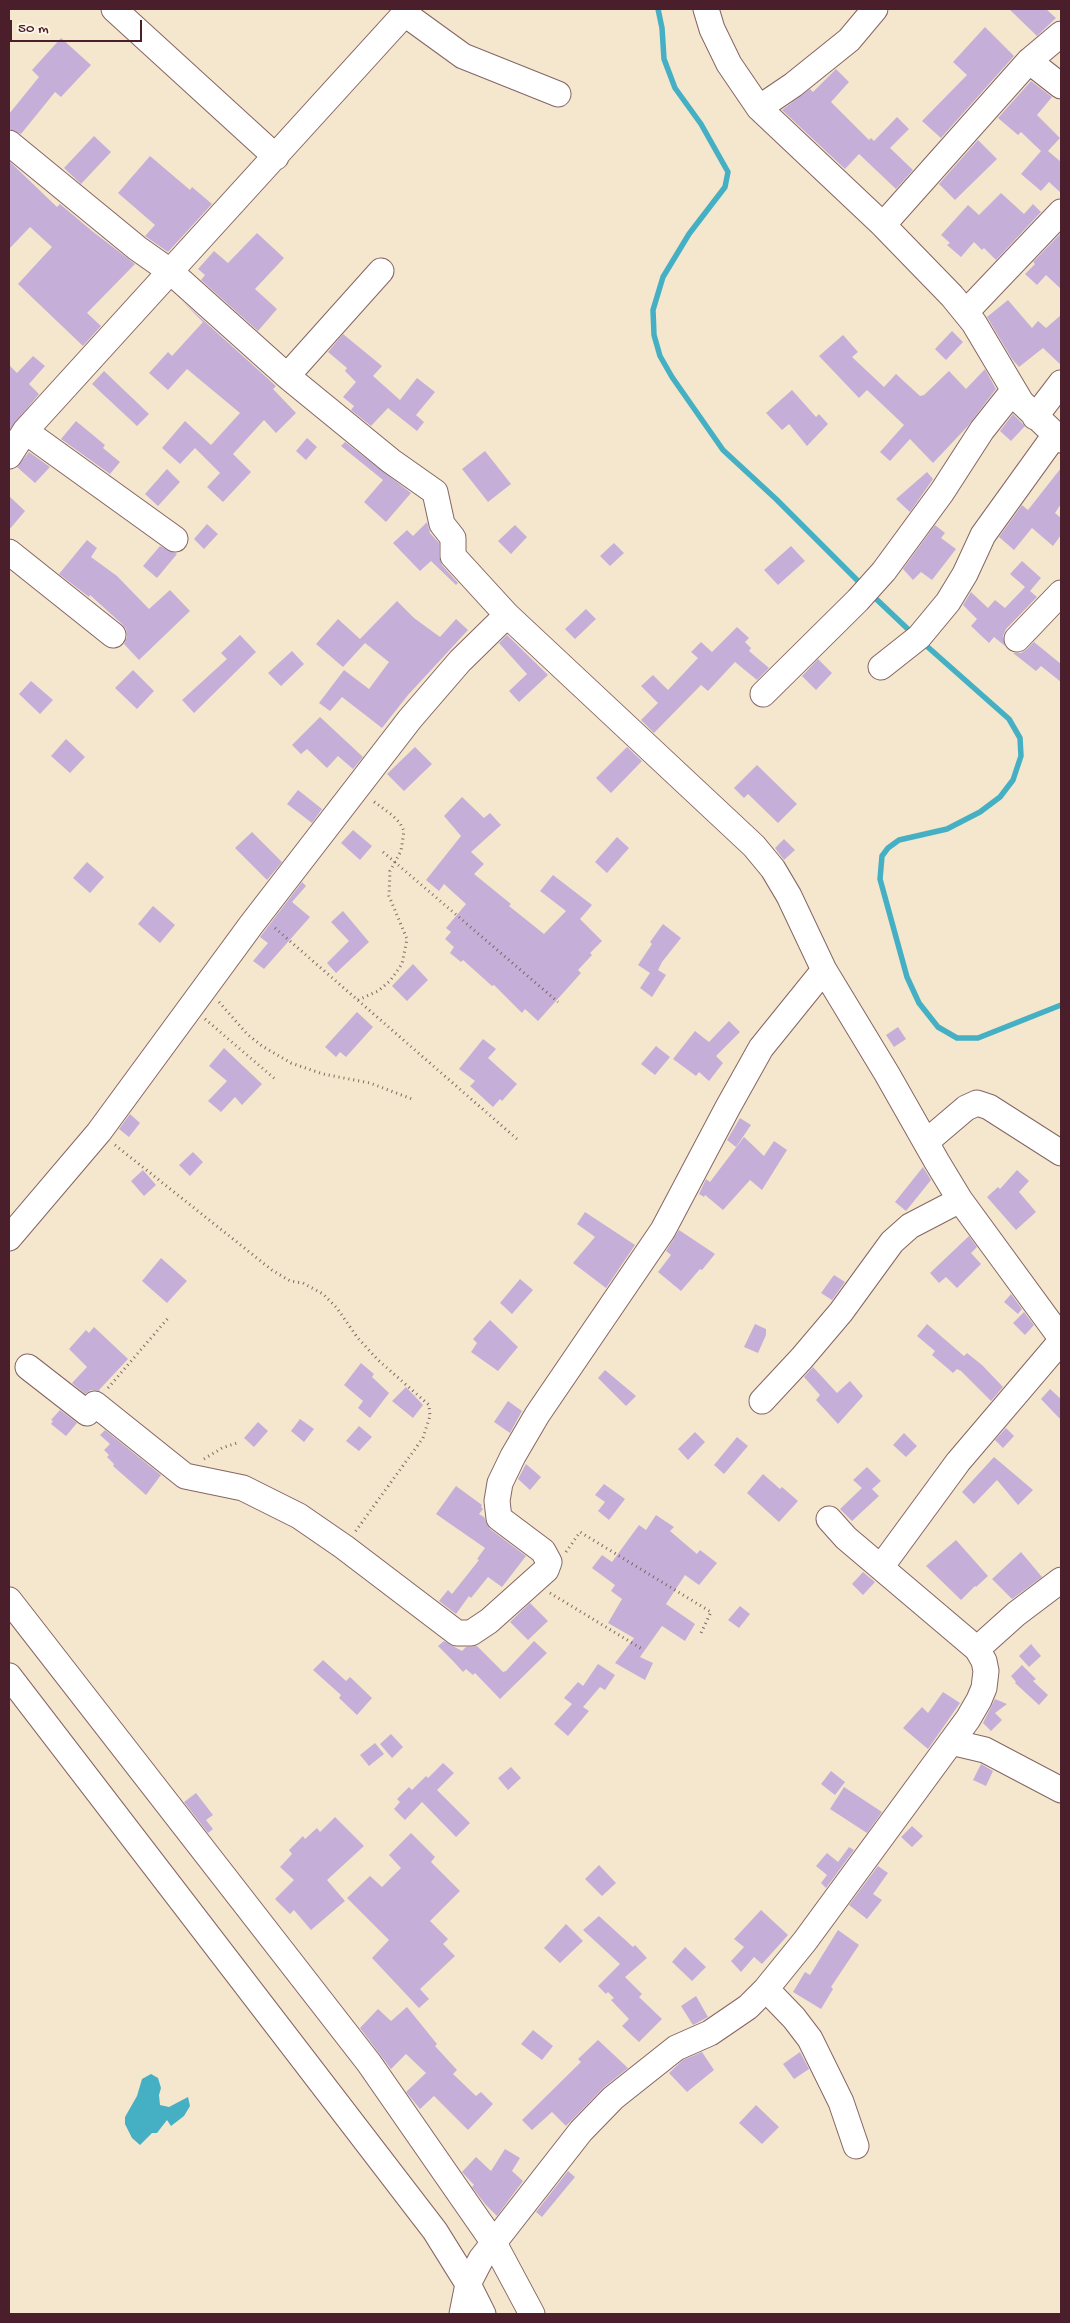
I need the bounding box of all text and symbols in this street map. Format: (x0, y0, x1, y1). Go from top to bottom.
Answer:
scale bar (12, 10, 145, 42)
text: 50 m (18, 20, 49, 38)

